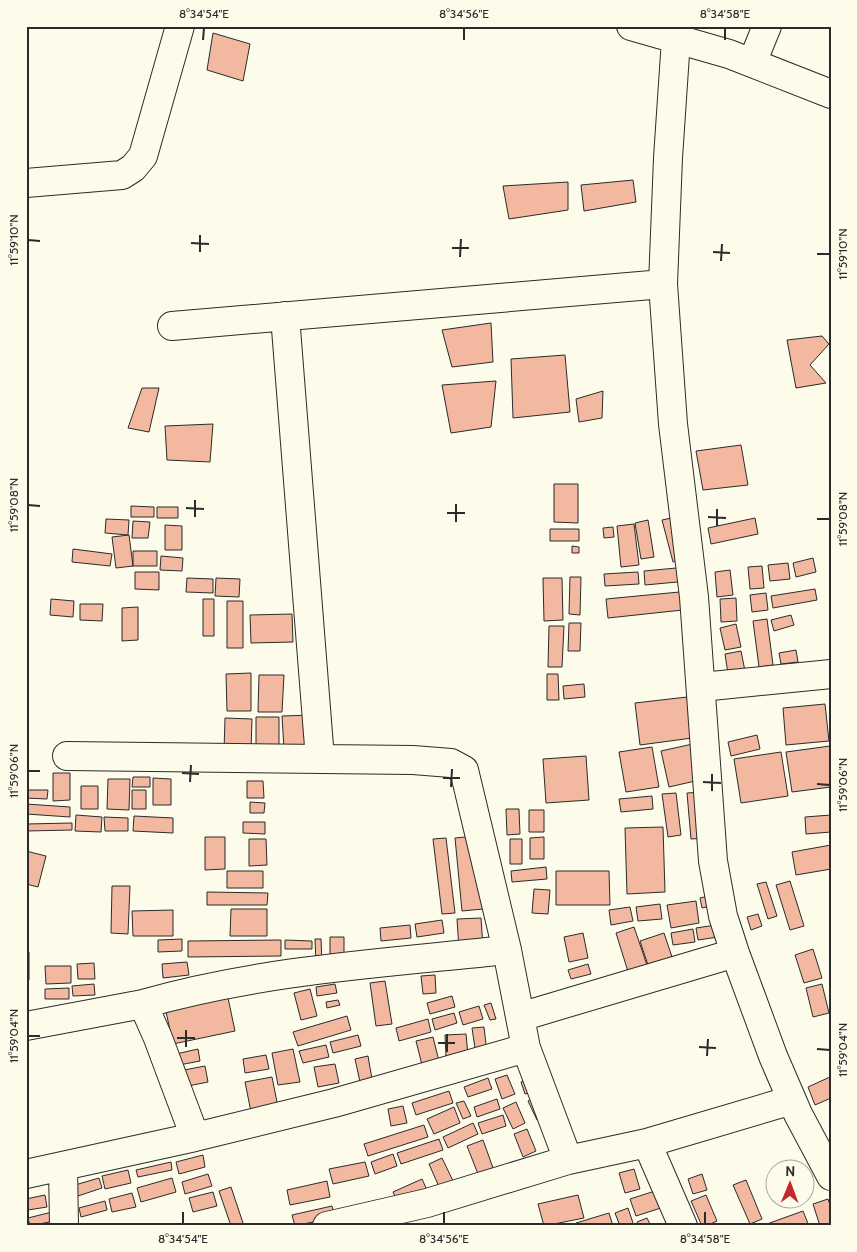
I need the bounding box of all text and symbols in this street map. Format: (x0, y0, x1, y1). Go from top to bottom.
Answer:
text: 8°34'54"E (179, 6, 229, 21)
text: 8°34'56"E (439, 6, 489, 21)
text: 8°34'58"E (700, 6, 751, 21)
text: 11°59'10"N (6, 214, 21, 266)
text: 11°59'10"N (835, 228, 850, 280)
text: 11°59'08"N (6, 478, 21, 532)
text: 11°59'08"N (835, 492, 850, 546)
text: 11°59'06"N (6, 744, 21, 798)
text: 11°59'06"N (835, 758, 850, 812)
text: 11°59'04"N (6, 1009, 21, 1063)
text: 11°59'04"N (835, 1023, 850, 1077)
north arrow (764, 1160, 814, 1210)
text: N (785, 1162, 795, 1180)
text: 8°34'54"E (158, 1231, 208, 1246)
text: 8°34'56"E (419, 1231, 469, 1246)
text: 8°34'58"E (680, 1231, 731, 1246)

